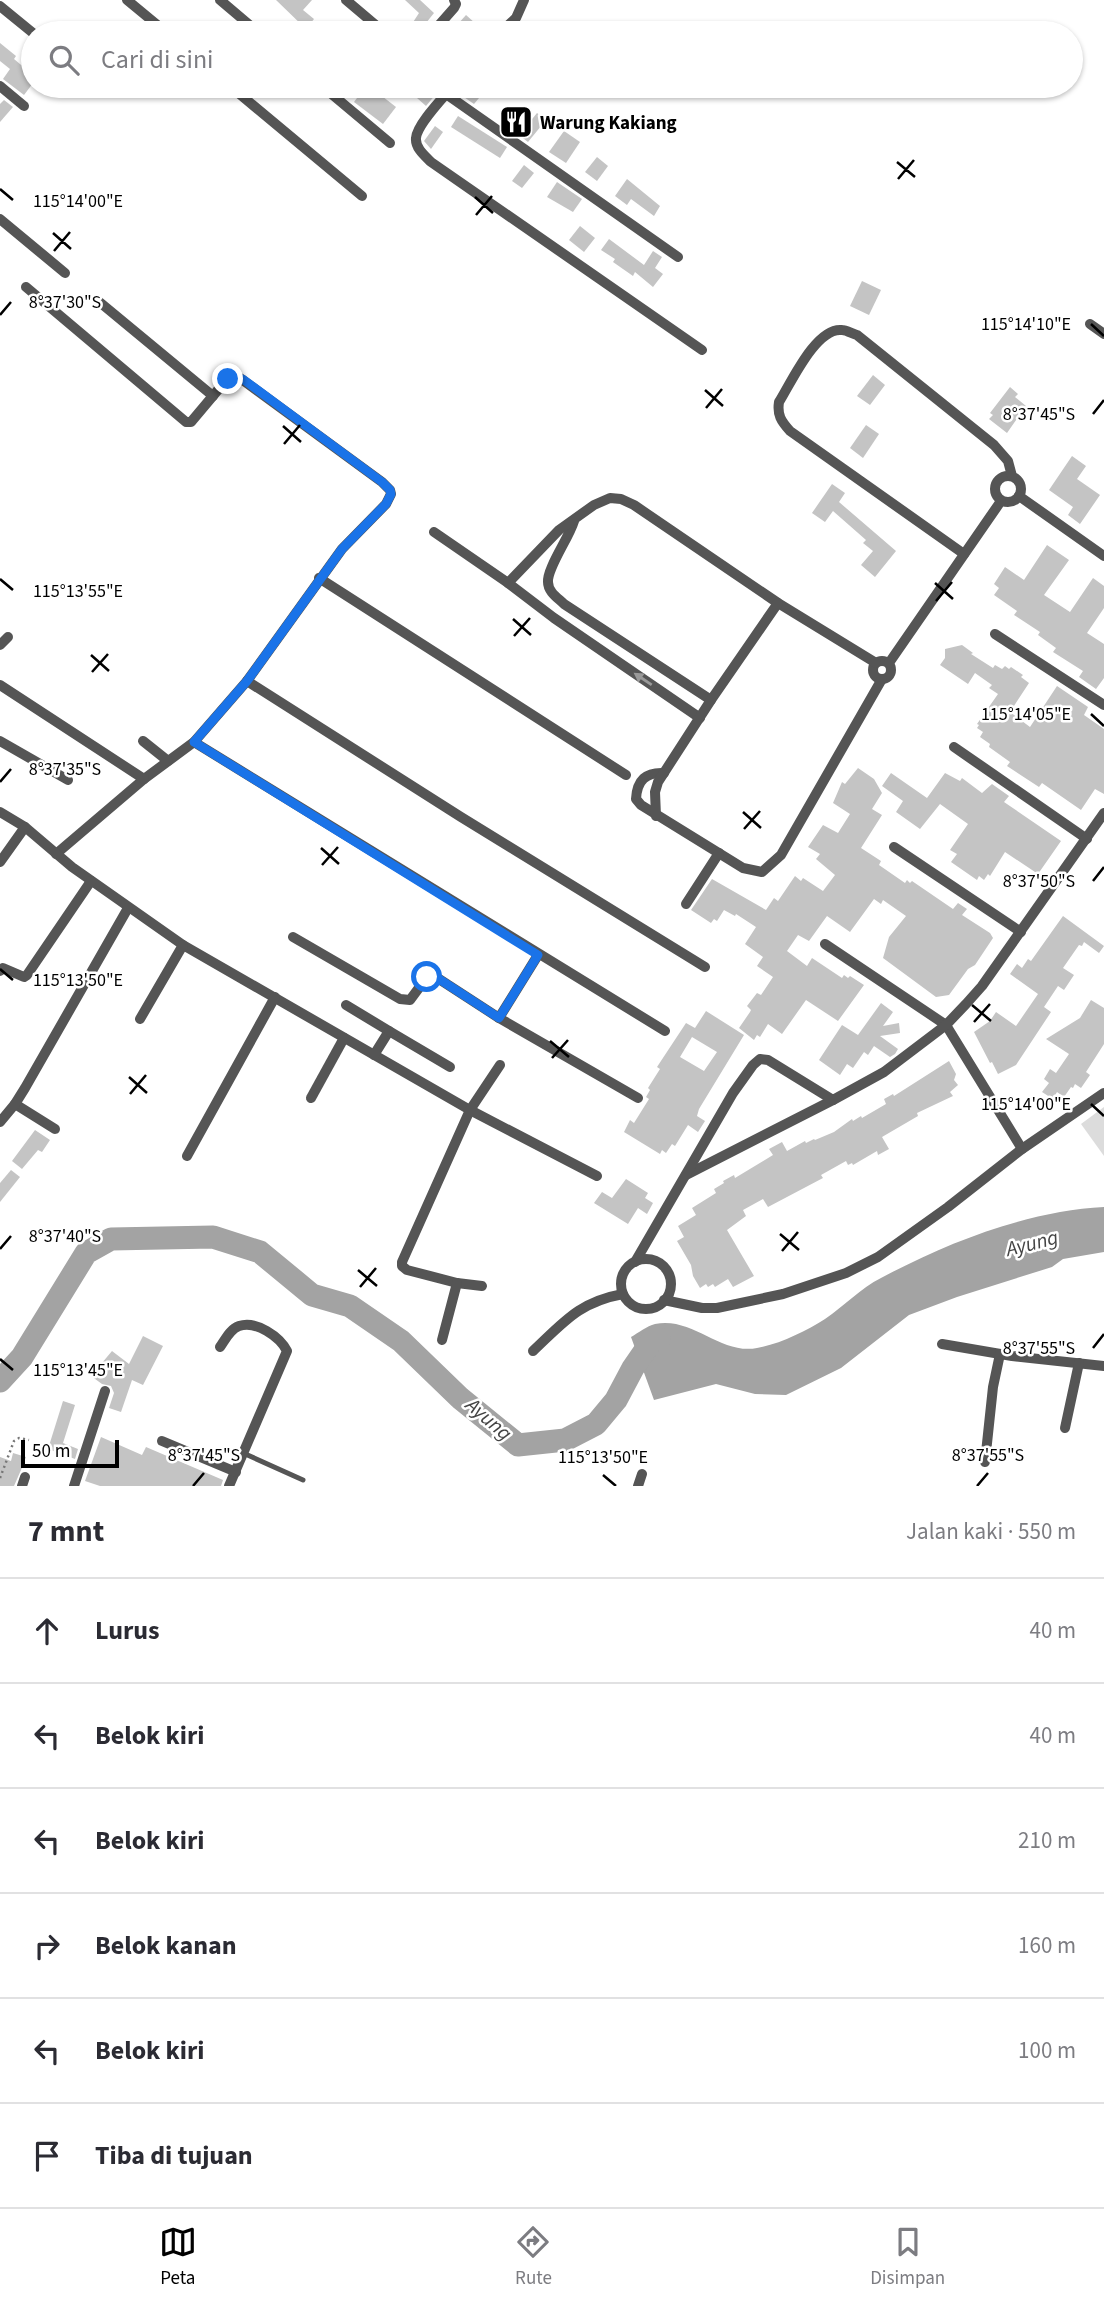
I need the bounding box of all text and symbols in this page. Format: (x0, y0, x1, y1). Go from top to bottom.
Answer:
search box (21, 21, 1083, 98)
icon: search (45, 41, 83, 79)
text: Cari di sini (101, 41, 214, 78)
restaurant icon: Warung Kakiang (497, 103, 535, 141)
place label: Warung Kakiang (540, 110, 677, 137)
text: 115°14'00"E (33, 189, 123, 214)
text: 8°37'30"S (29, 290, 101, 315)
text: 115°14'10"E (981, 312, 1071, 337)
route end (212, 363, 243, 394)
text: 8°37'45"S (1003, 402, 1075, 427)
text: 115°13'55"E (33, 579, 123, 604)
one-way arrow (634, 672, 652, 686)
text: 115°14'05"E (981, 702, 1071, 727)
text: 8°37'35"S (29, 757, 101, 782)
text: 8°37'50"S (1003, 869, 1075, 894)
route start (411, 961, 442, 992)
text: 115°13'50"E (33, 968, 123, 993)
text: 115°14'00"E (981, 1092, 1071, 1117)
water label: Ayung (1001, 1222, 1061, 1264)
text: 8°37'40"S (29, 1224, 101, 1249)
text: 8°37'55"S (1003, 1336, 1075, 1361)
text: 115°13'45"E (33, 1358, 123, 1383)
water label: Ayung (458, 1389, 519, 1448)
scale bar (21, 1437, 119, 1469)
text: 50 m (32, 1438, 70, 1465)
text: 8°37'45"S (168, 1443, 240, 1468)
text: 8°37'55"S (952, 1443, 1024, 1468)
text: 115°13'50"E (558, 1445, 648, 1470)
text: 7 mnt (28, 1510, 104, 1553)
text: Jalan kaki · 550 m (906, 1515, 1076, 1548)
icon: ahead (28, 1612, 66, 1650)
text: Lurus (95, 1612, 160, 1649)
text: 40 m (1029, 1614, 1076, 1647)
icon: left (28, 1717, 66, 1755)
text: Belok kiri (95, 1717, 204, 1754)
text: 40 m (1029, 1719, 1076, 1752)
icon: left (28, 1822, 66, 1860)
text: Belok kiri (95, 1822, 204, 1859)
text: 210 m (1018, 1824, 1076, 1857)
icon: right (28, 1927, 66, 1965)
text: Belok kanan (95, 1927, 237, 1964)
text: 160 m (1018, 1929, 1076, 1962)
icon: left (28, 2032, 66, 2070)
text: Belok kiri (95, 2032, 204, 2069)
text: 100 m (1018, 2034, 1076, 2067)
icon: arrive (28, 2137, 66, 2175)
text: Tiba di tujuan (95, 2137, 253, 2174)
tab: Peta (159, 2223, 197, 2292)
tab: Rute (514, 2223, 552, 2292)
tab: Disimpan (870, 2223, 945, 2292)

